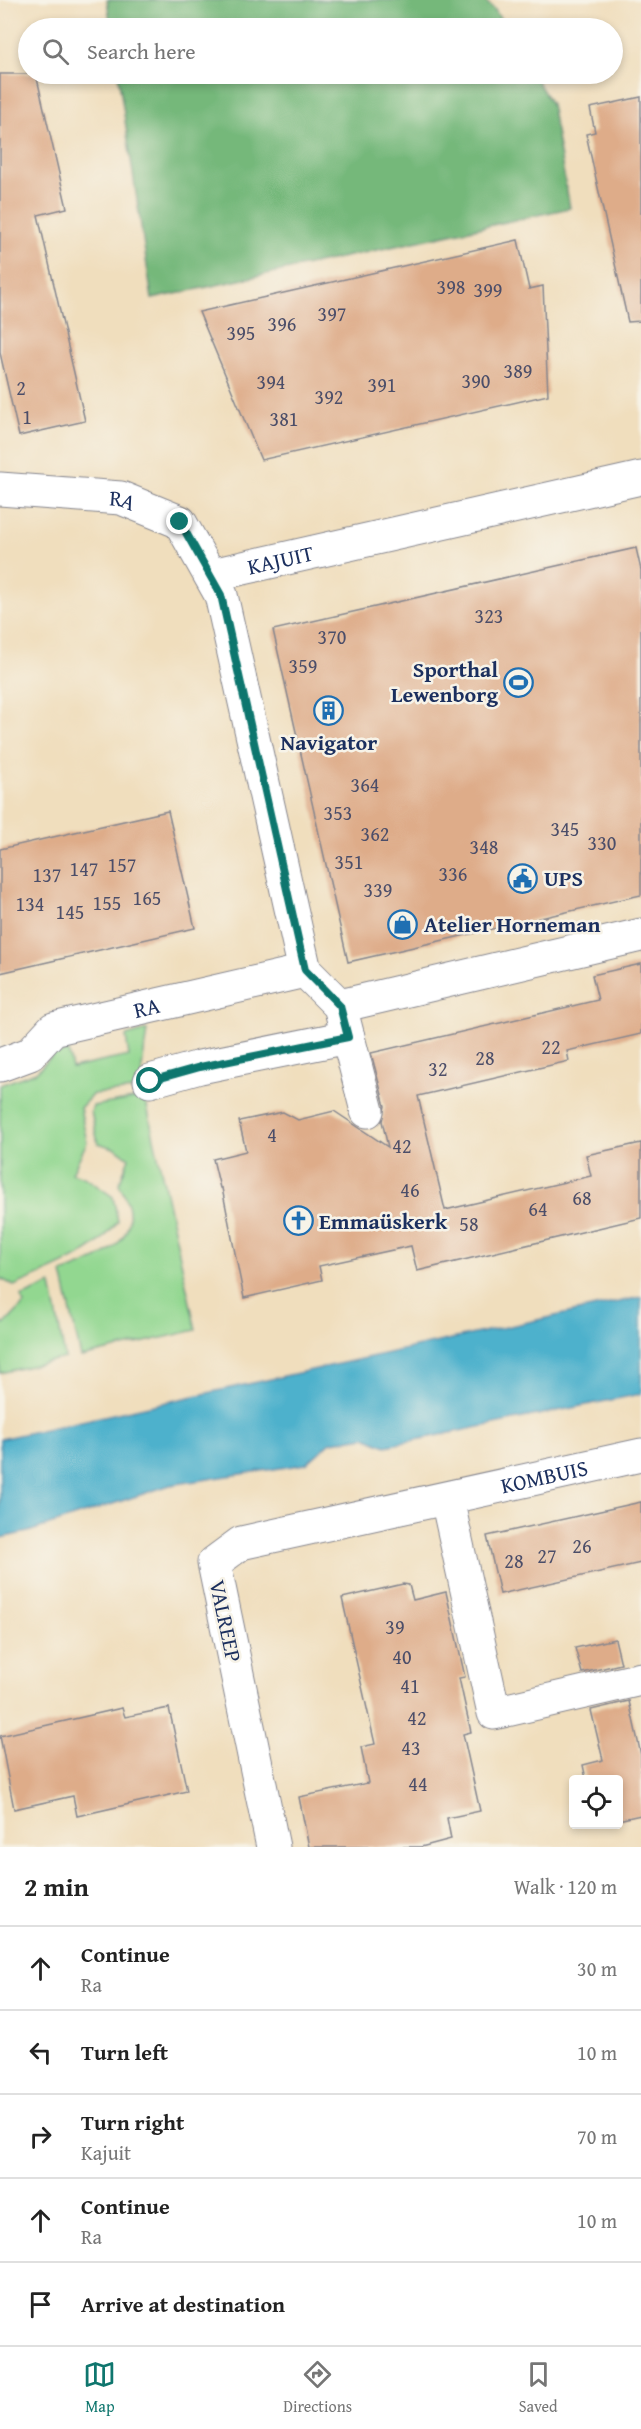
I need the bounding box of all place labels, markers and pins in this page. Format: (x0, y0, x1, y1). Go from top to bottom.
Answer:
place label: Sporthal Lewenborg (391, 653, 498, 710)
sports icon: Sporthal Lewenborg (503, 666, 535, 698)
building icon: Navigator (313, 694, 345, 726)
place label: Navigator (281, 726, 377, 758)
public building icon: UPS (507, 862, 539, 894)
place label: UPS (544, 862, 583, 894)
shop icon: Atelier Horneman (387, 908, 419, 940)
place label: Atelier Horneman (424, 908, 601, 940)
church icon: Emmaüskerk (282, 1205, 314, 1237)
place label: Emmaüskerk (319, 1205, 448, 1237)

